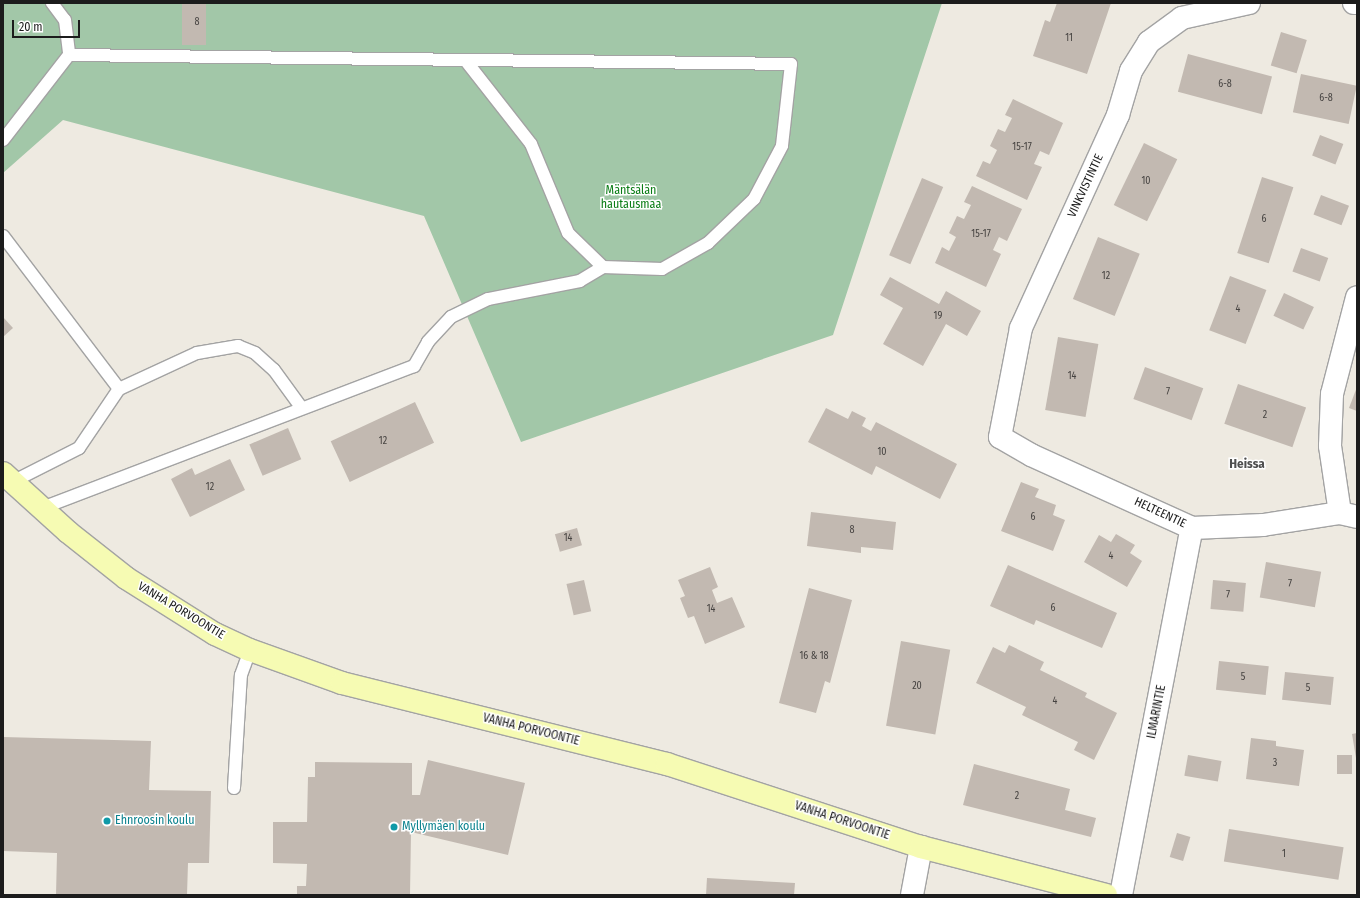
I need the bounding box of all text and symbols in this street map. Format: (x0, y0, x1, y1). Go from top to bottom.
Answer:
scale bar (14, 12, 82, 38)
house number: 8 (195, 17, 199, 29)
text: 20 m (19, 20, 43, 34)
house number: 11 (1065, 33, 1073, 45)
house number: 6-8 (1218, 79, 1232, 91)
house number: 6-8 (1319, 93, 1333, 105)
house number: 15-17 (1012, 142, 1032, 154)
street label: VINKVISTINTIE (1065, 152, 1107, 220)
house number: 10 (1141, 176, 1151, 188)
park label: Mäntsälän hautausmaa (601, 184, 661, 212)
house number: 6 (1262, 214, 1266, 226)
house number: 15-17 (971, 229, 991, 241)
house number: 12 (1102, 271, 1110, 283)
house number: 4 (1236, 304, 1240, 316)
house number: 19 (934, 311, 942, 323)
house number: 14 (1068, 371, 1076, 383)
house number: 7 (1166, 387, 1170, 399)
house number: 2 (1263, 410, 1267, 422)
house number: 12 (379, 436, 387, 448)
house number: 10 (877, 447, 887, 459)
district label: Heissa (1229, 456, 1265, 472)
house number: 12 (206, 482, 214, 494)
street label: HELTEENTIE (1132, 495, 1188, 531)
house number: 6 (1031, 512, 1035, 524)
house number: 8 (850, 525, 854, 537)
house number: 14 (564, 533, 572, 545)
house number: 4 (1109, 551, 1113, 563)
street label: VANHA PORVOONTIE (135, 579, 227, 643)
house number: 7 (1288, 579, 1292, 591)
house number: 7 (1226, 590, 1230, 602)
house number: 6 (1051, 603, 1055, 615)
house number: 14 (707, 604, 715, 616)
house number: 16 & 18 (799, 651, 829, 663)
house number: 5 (1241, 672, 1245, 684)
house number: 20 (912, 681, 922, 693)
house number: 5 (1306, 683, 1310, 695)
street label: ILMARINTIE (1145, 684, 1169, 740)
house number: 4 (1053, 696, 1057, 708)
street label: VANHA PORVOONTIE (481, 711, 581, 749)
house number: 3 (1273, 758, 1277, 770)
house number: 2 (1015, 791, 1019, 803)
street label: VANHA PORVOONTIE (793, 799, 891, 843)
place label: Ehnroosin koulu (115, 814, 195, 828)
marker: Ehnroosin koulu (102, 816, 112, 826)
place label: Myllymäen koulu (402, 820, 485, 834)
marker: Myllymäen koulu (389, 822, 399, 832)
house number: 1 (1282, 849, 1286, 861)

